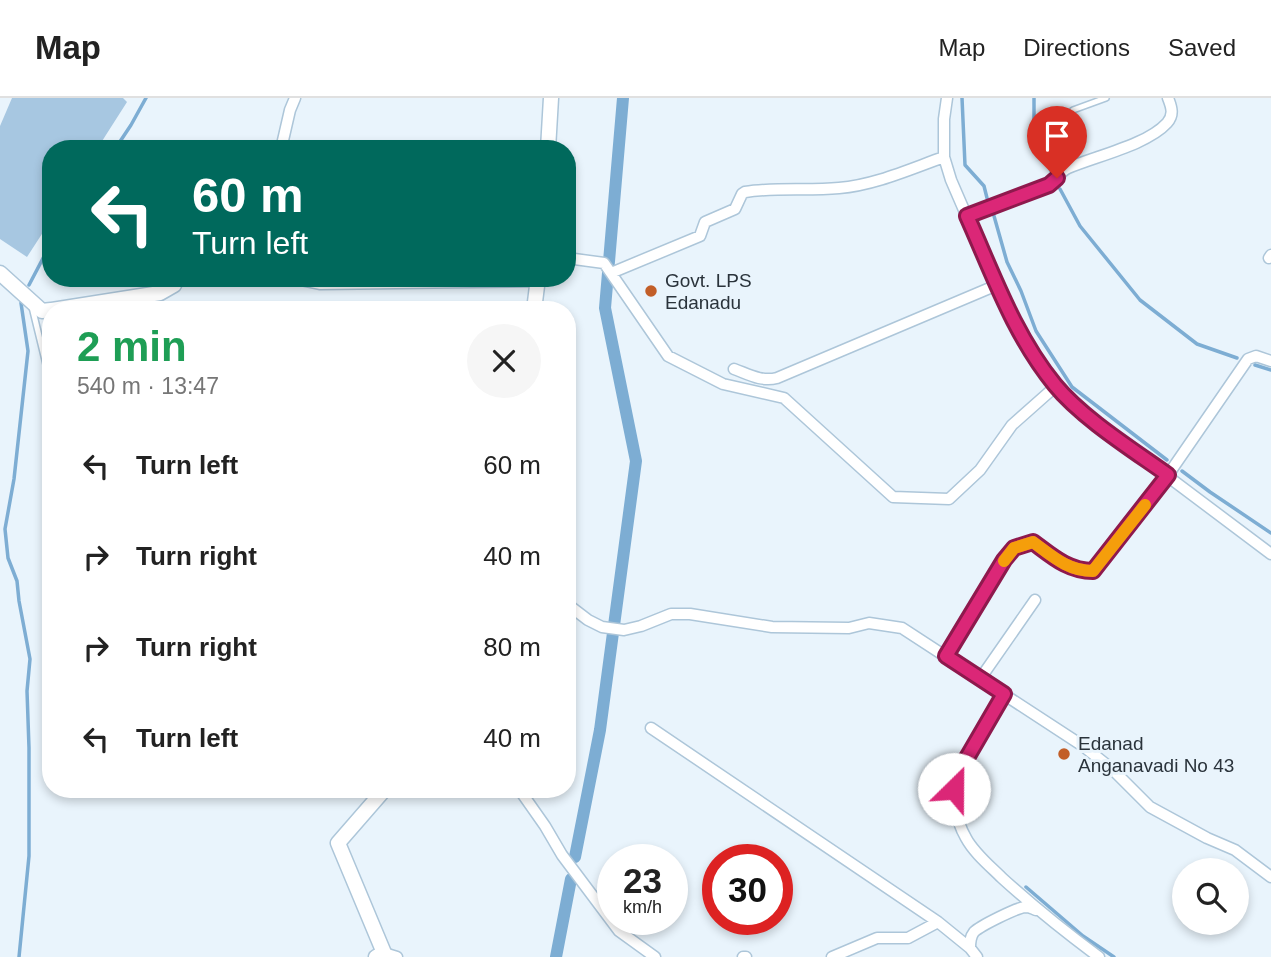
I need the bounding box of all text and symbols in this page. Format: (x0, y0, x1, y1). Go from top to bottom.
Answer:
text: Map (35, 29, 101, 66)
text: Map (939, 34, 985, 61)
text: Directions (1023, 34, 1130, 61)
text: Saved (1168, 34, 1236, 61)
pin (1027, 106, 1087, 178)
icon: arrive (1038, 117, 1076, 155)
icon: left (77, 168, 168, 259)
text: 60 m (192, 168, 304, 222)
text: Turn left (192, 225, 308, 261)
place label: Govt. LPS Edanadu (665, 270, 752, 313)
marker: Govt. LPS Edanadu (643, 283, 659, 299)
text: 2 min (77, 323, 187, 370)
button: close (467, 324, 541, 398)
text: 540 m · 13:47 (77, 373, 219, 399)
icon: left (77, 447, 115, 485)
text: Turn left (136, 450, 238, 480)
text: 60 m (483, 450, 541, 480)
icon: right (77, 538, 115, 576)
text: Turn right (136, 541, 257, 571)
text: 40 m (483, 541, 541, 571)
icon: right (77, 629, 115, 667)
text: Turn right (136, 632, 257, 662)
text: 80 m (483, 632, 541, 662)
icon: left (77, 720, 115, 758)
text: Turn left (136, 723, 238, 753)
text: 40 m (483, 723, 541, 753)
place label: Edanad Anganavadi No 43 (1078, 733, 1234, 776)
marker: Edanad Anganavadi No 43 (1056, 746, 1072, 762)
position arrow (917, 752, 991, 826)
speed limit sign: 30 (702, 844, 793, 935)
map controls (1172, 858, 1249, 935)
button: search (1172, 858, 1249, 935)
text: 23 (623, 861, 662, 900)
text: km/h (623, 897, 662, 917)

